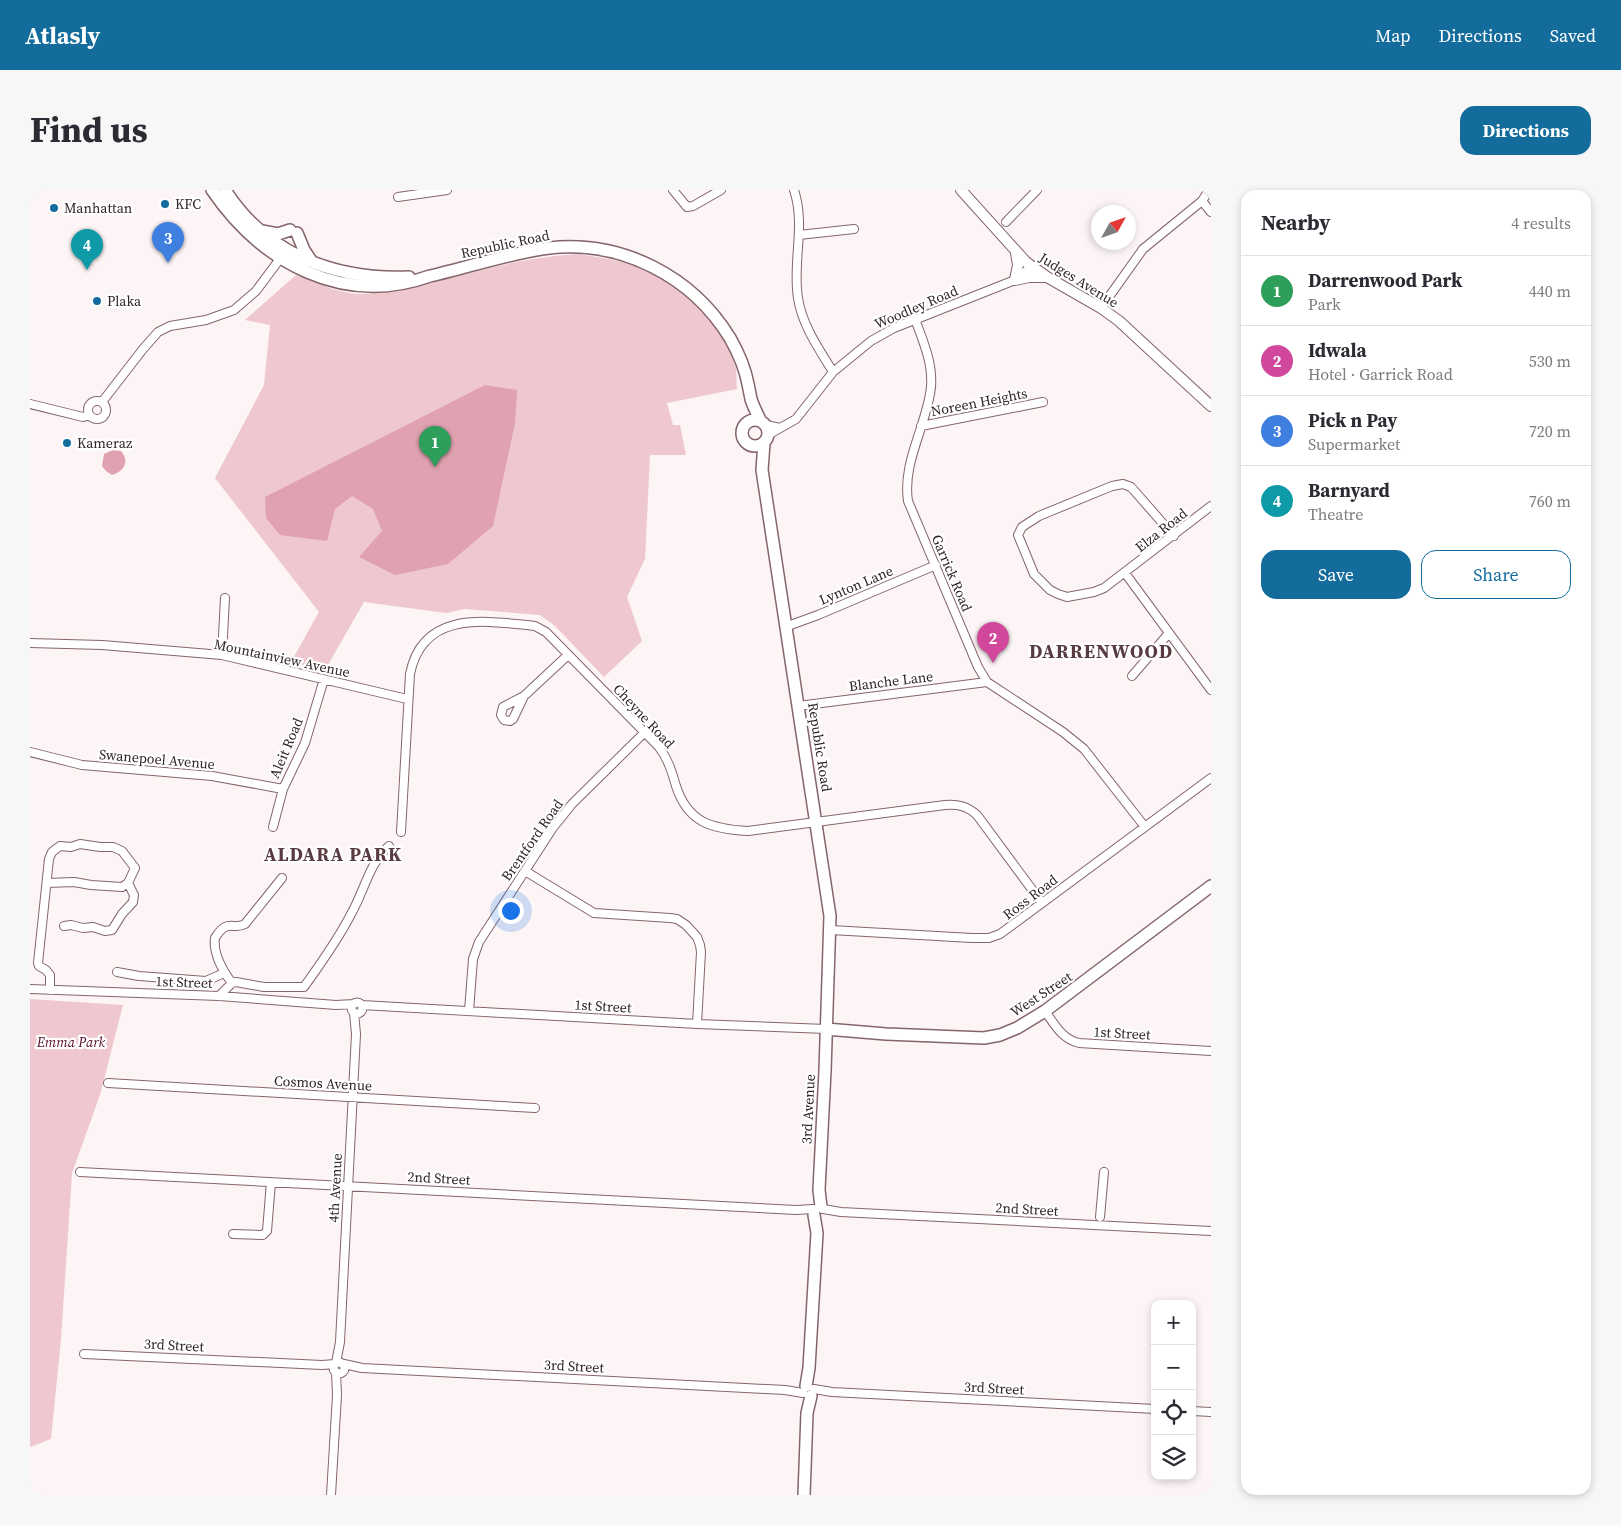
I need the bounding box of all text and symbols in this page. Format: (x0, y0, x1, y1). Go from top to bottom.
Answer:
text: Atlasly (25, 19, 100, 52)
text: Map (1375, 23, 1411, 48)
text: Directions (1439, 23, 1522, 48)
text: Saved (1550, 23, 1596, 48)
text: Find us (30, 106, 148, 154)
button: Directions (1460, 106, 1591, 155)
place label: KFC (175, 194, 201, 214)
place label: Manhattan (64, 198, 133, 218)
marker: KFC (159, 198, 171, 210)
marker: Manhattan (48, 202, 60, 214)
north arrow (1091, 205, 1136, 250)
text: Nearby (1261, 208, 1331, 237)
text: 4 results (1511, 212, 1571, 234)
pin: 3 (152, 222, 184, 263)
street label: Republic Road (459, 225, 551, 263)
pin: 4 (71, 229, 103, 270)
street label: Judges Avenue (1035, 247, 1123, 312)
text: Darrenwood Park (1308, 267, 1462, 293)
street label: Woodley Road (871, 280, 961, 334)
text: 1 (1273, 280, 1281, 302)
text: 440 m (1529, 280, 1571, 302)
place label: Plaka (107, 291, 142, 311)
text: Park (1308, 293, 1341, 315)
marker: Plaka (91, 295, 103, 307)
text: Idwala (1308, 337, 1367, 363)
text: 2 (1273, 350, 1281, 372)
text: 530 m (1529, 350, 1571, 372)
text: Hotel · Garrick Road (1308, 363, 1453, 385)
street label: Noreen Heights (929, 383, 1029, 421)
text: Pick n Pay (1308, 407, 1397, 433)
text: 3 (1273, 420, 1281, 442)
text: 720 m (1529, 420, 1571, 442)
pin: 1 (419, 426, 451, 467)
place label: Kameraz (77, 433, 133, 453)
text: Supermarket (1308, 433, 1400, 455)
marker: Kameraz (61, 437, 73, 449)
text: Barnyard (1308, 477, 1390, 503)
text: 4 (1273, 490, 1281, 512)
text: 760 m (1529, 490, 1571, 512)
street label: Elza Road (1131, 503, 1191, 557)
text: Theatre (1308, 503, 1363, 525)
street label: Garrick Road (927, 531, 977, 615)
button: Save (1261, 550, 1411, 599)
button: Share (1421, 550, 1571, 599)
street label: Lynton Lane (816, 560, 896, 610)
pin: 2 (977, 622, 1009, 663)
street label: Mountainview Avenue (212, 634, 352, 682)
district label: DARRENWOOD (1029, 638, 1173, 664)
street label: Blanche Lane (848, 666, 934, 696)
street label: Cheyne Road (609, 679, 679, 753)
street label: Republic Road (803, 701, 837, 793)
street label: Aleit Road (264, 714, 308, 782)
street label: Swanepoel Avenue (98, 744, 216, 774)
street label: Brentford Road (496, 795, 568, 885)
district label: ALDARA PARK (264, 841, 402, 867)
street label: Ross Road (999, 870, 1062, 924)
your location (498, 898, 524, 924)
street label: West Street (1006, 966, 1076, 1021)
street label: 1st Street (155, 971, 213, 993)
street label: 1st Street (574, 995, 632, 1018)
street label: 1st Street (1093, 1022, 1151, 1045)
park label: Emma Park (36, 1032, 106, 1052)
street label: Cosmos Avenue (273, 1070, 373, 1096)
street label: 3rd Avenue (796, 1074, 820, 1144)
street label: 4th Avenue (323, 1153, 347, 1223)
street label: 2nd Street (407, 1166, 471, 1190)
street label: 2nd Street (995, 1197, 1059, 1221)
map controls (1151, 1300, 1196, 1480)
button: + (1151, 1300, 1196, 1345)
street label: 3rd Street (143, 1333, 205, 1357)
button: − (1151, 1345, 1196, 1390)
street label: 3rd Street (543, 1354, 605, 1378)
street label: 3rd Street (963, 1376, 1025, 1400)
button: locate (1151, 1390, 1196, 1435)
button: layers (1151, 1435, 1196, 1480)

